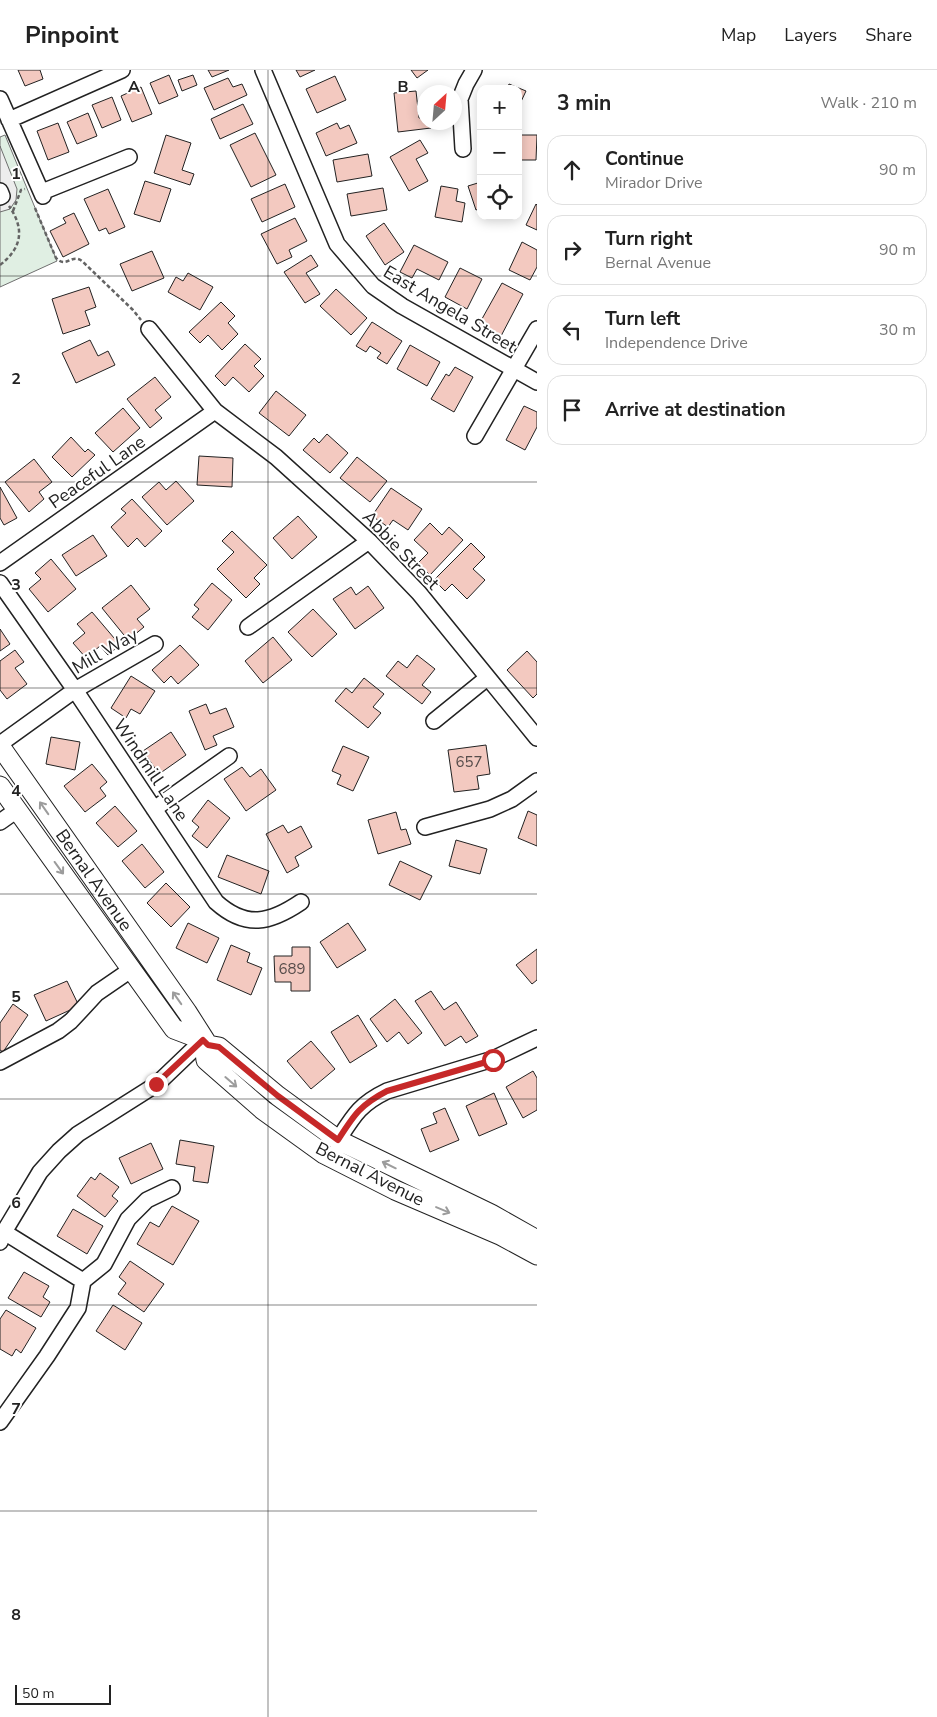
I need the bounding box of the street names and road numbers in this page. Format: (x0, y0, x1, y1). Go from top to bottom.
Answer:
street label: East Angela Street (379, 260, 522, 359)
street label: Peaceful Lane (44, 430, 150, 514)
street label: Abbie Street (357, 505, 445, 595)
street label: Mill Way (68, 622, 143, 679)
street label: Windmill Lane (108, 714, 194, 826)
street label: Bernal Avenue (50, 824, 138, 936)
street label: Bernal Avenue (311, 1136, 429, 1212)

